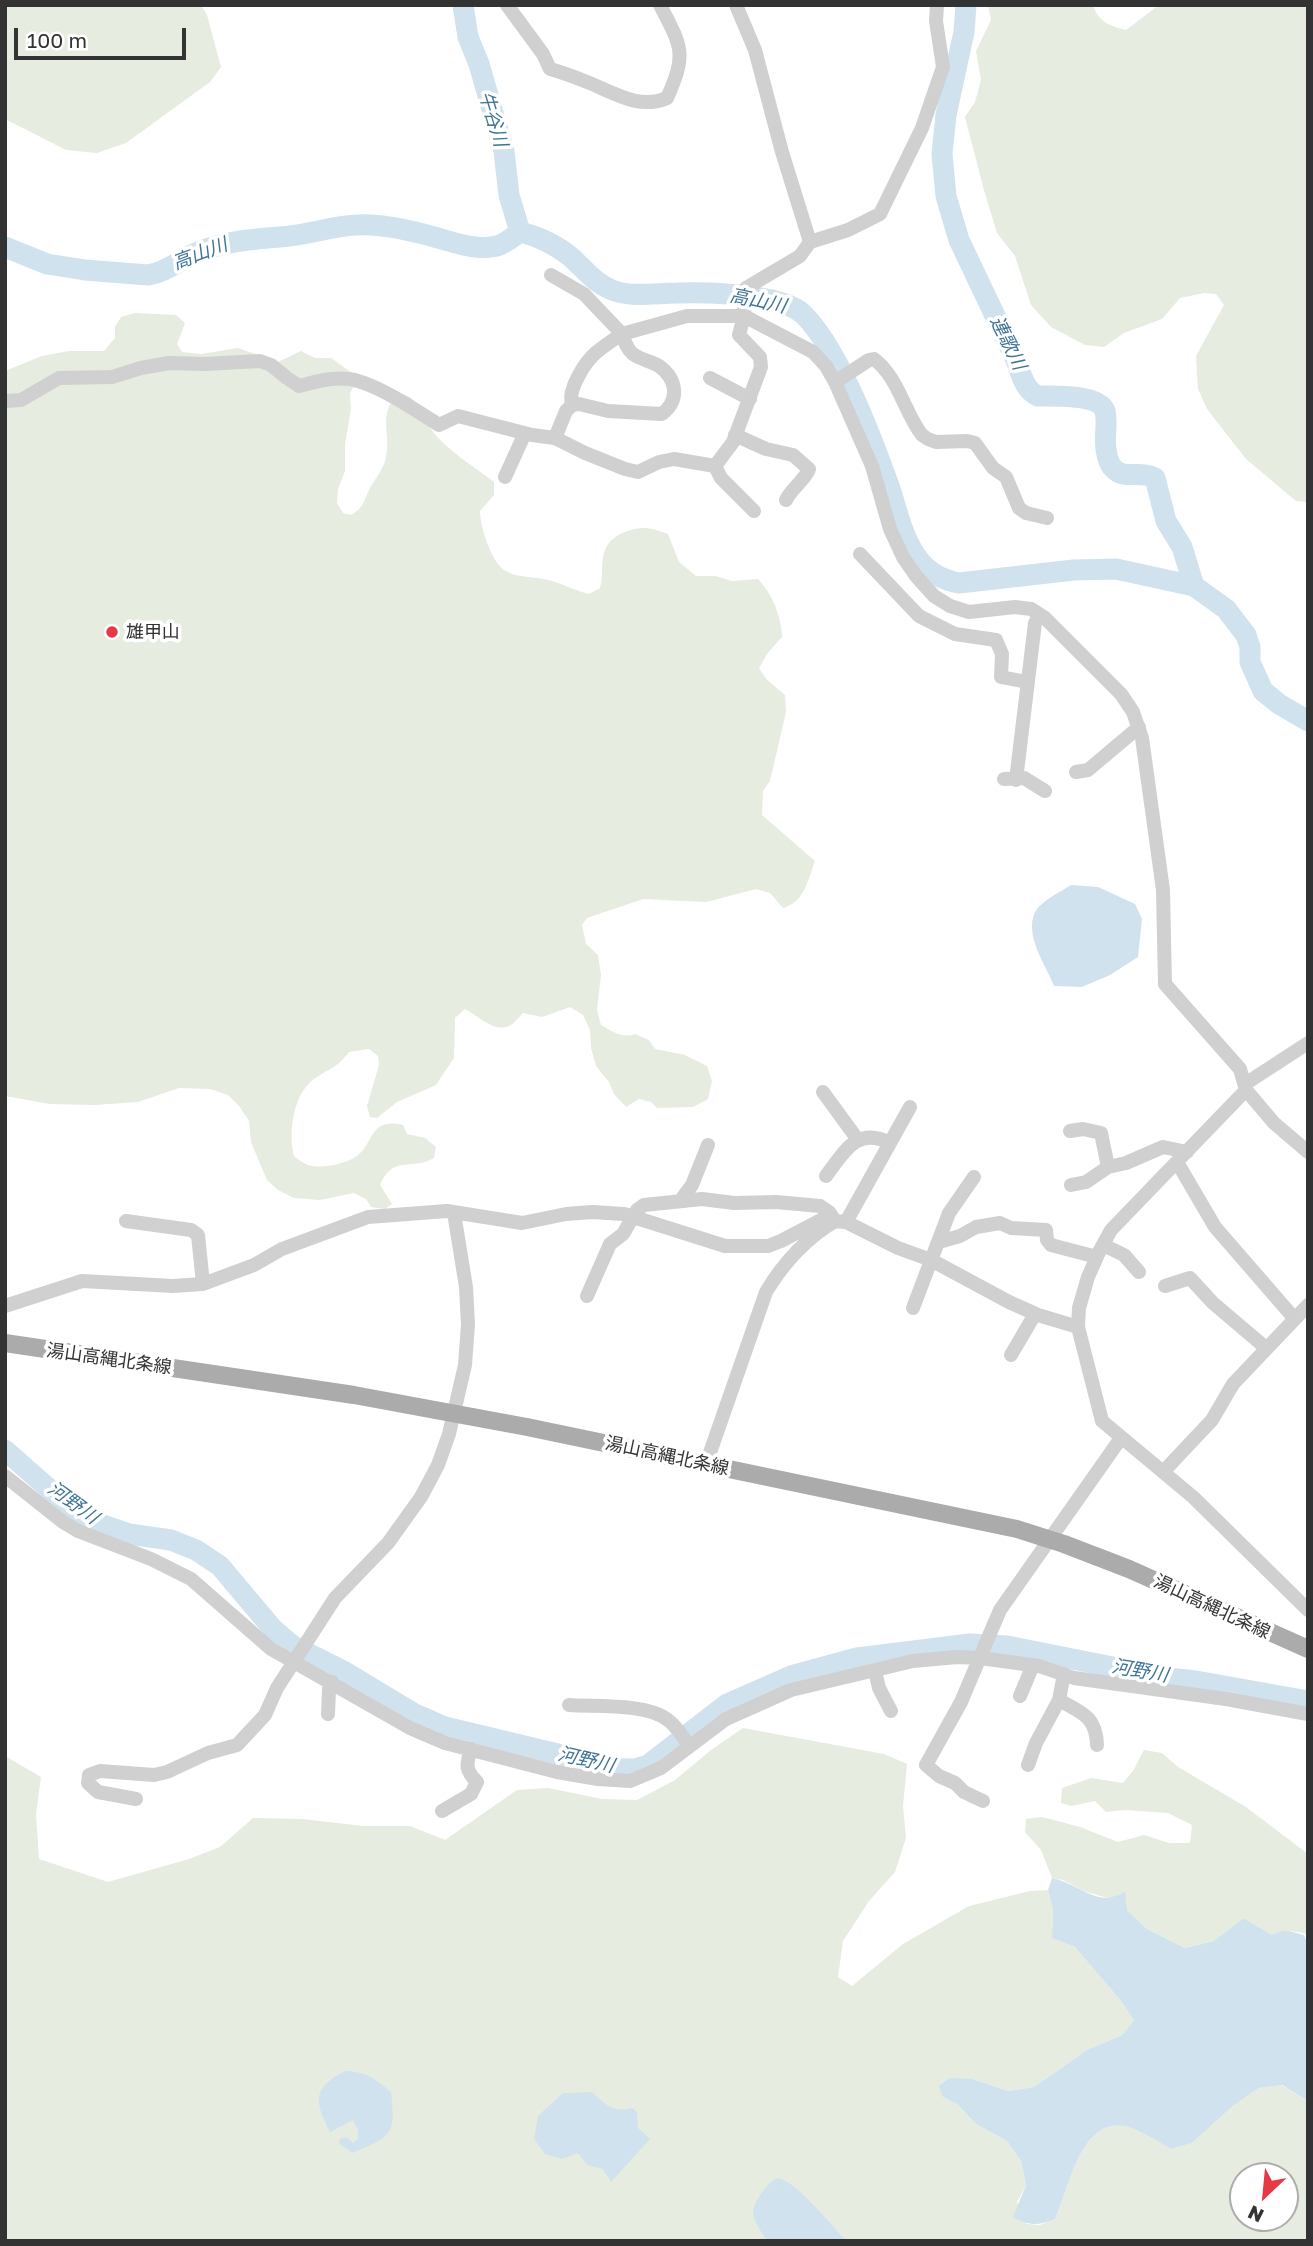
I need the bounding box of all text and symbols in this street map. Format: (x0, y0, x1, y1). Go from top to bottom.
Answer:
scale bar (18, 14, 189, 58)
text: 100 m (27, 27, 87, 53)
water label: 牛谷川 (474, 88, 512, 150)
water label: 高山川 (169, 233, 231, 275)
water label: 高山川 (728, 284, 788, 318)
water label: 連歌川 (985, 312, 1031, 374)
place label: 雄甲山 (126, 621, 180, 643)
marker: 雄甲山 (104, 624, 120, 640)
street label: 湯山高縄北条線 (45, 1340, 173, 1378)
street label: 湯山高縄北条線 (603, 1432, 731, 1480)
water label: 河野川 (43, 1477, 103, 1529)
street label: 湯山高縄北条線 (1150, 1571, 1274, 1643)
water label: 河野川 (1110, 1655, 1170, 1687)
water label: 河野川 (556, 1742, 616, 1778)
north arrow (1229, 2162, 1299, 2232)
text: N (1244, 2201, 1267, 2228)

